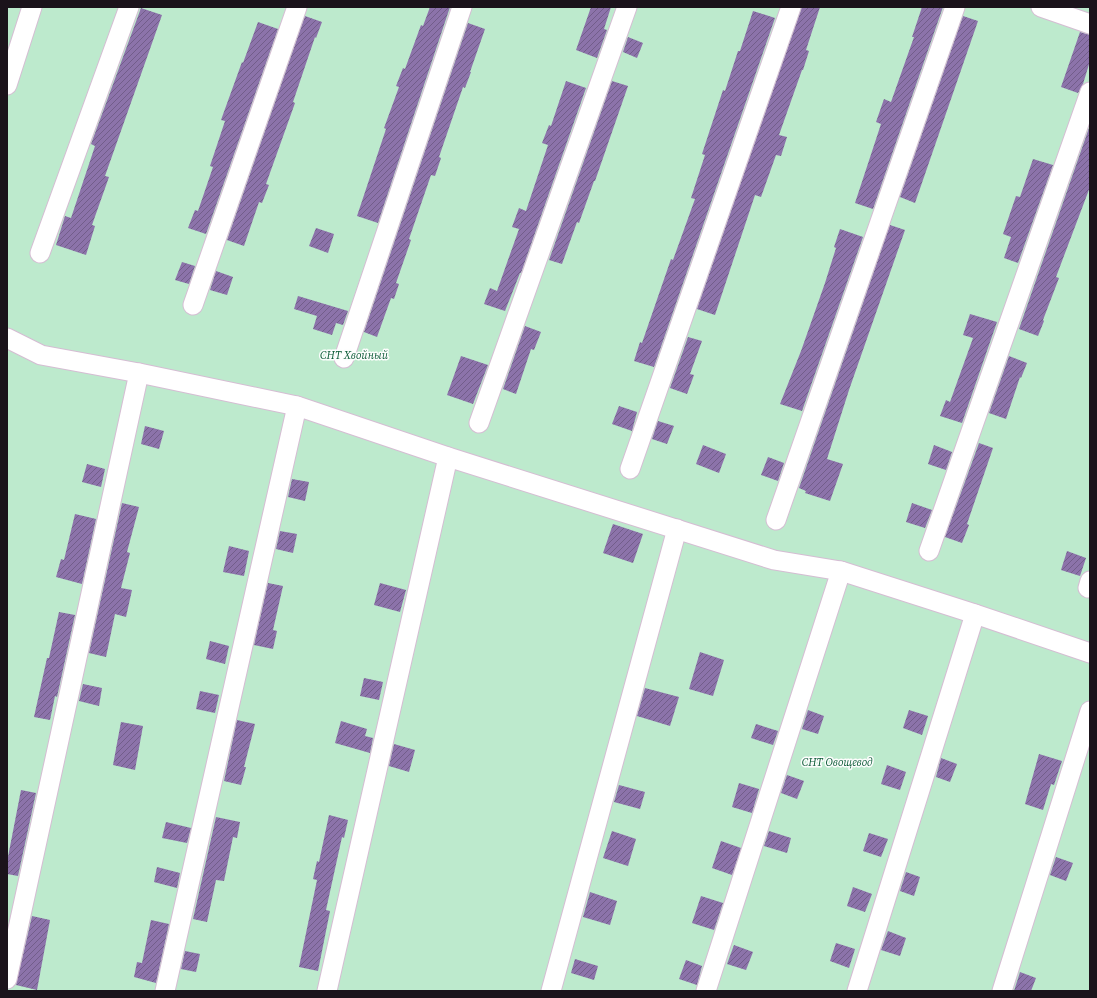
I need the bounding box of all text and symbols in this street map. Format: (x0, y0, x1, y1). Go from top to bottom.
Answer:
park label: СНТ Хвойный (320, 348, 389, 363)
park label: СНТ Овощевод (802, 755, 873, 770)

